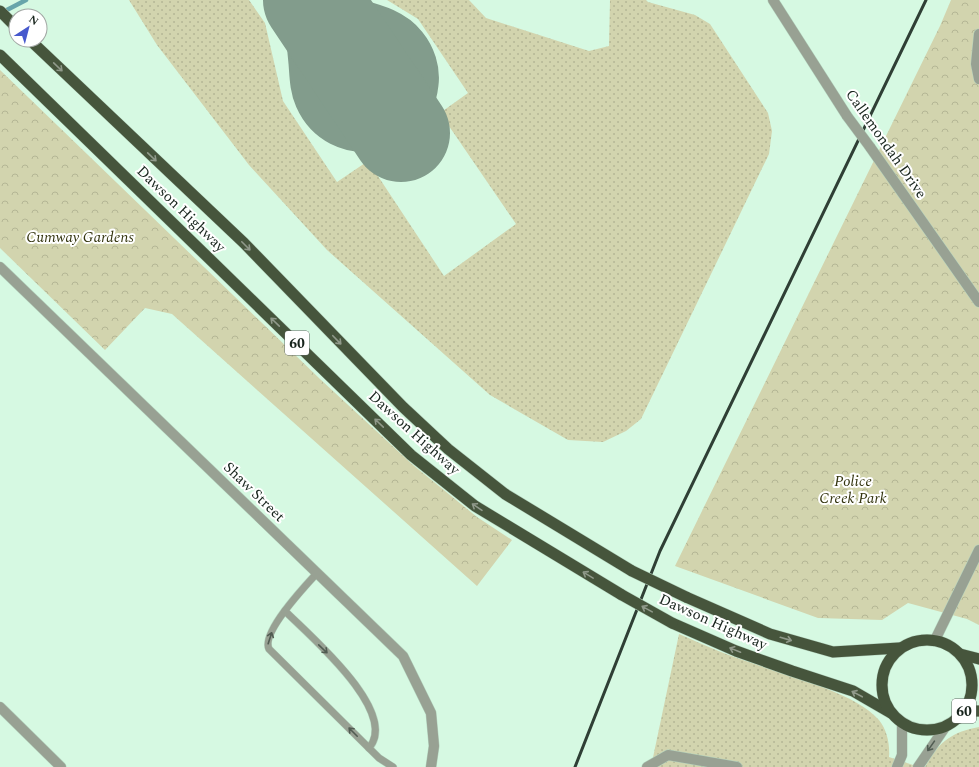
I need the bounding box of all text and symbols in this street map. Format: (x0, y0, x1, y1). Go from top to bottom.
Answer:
north arrow (8, 8, 48, 48)
text: N (25, 11, 42, 30)
one-way arrow (53, 62, 63, 72)
street label: Callemondah Drive (840, 85, 932, 203)
one-way arrow (147, 152, 158, 161)
street label: Dawson Highway (131, 160, 231, 258)
park label: Cumway Gardens (26, 226, 134, 249)
one-way arrow (242, 241, 251, 251)
one-way arrow (270, 317, 280, 327)
road number: 60 (285, 331, 309, 355)
one-way arrow (332, 335, 342, 345)
street label: Dawson Highway (363, 385, 466, 481)
one-way arrow (374, 418, 384, 428)
street label: Shaw Street (218, 457, 290, 527)
park label: Police Creek Park (819, 470, 887, 510)
one-way arrow (472, 503, 483, 511)
one-way arrow (582, 570, 594, 578)
street label: Dawson Highway (655, 588, 772, 657)
one-way arrow (641, 605, 653, 613)
one-way arrow (267, 632, 274, 645)
one-way arrow (779, 636, 792, 643)
one-way arrow (318, 644, 328, 653)
one-way arrow (730, 646, 742, 654)
one-way arrow (852, 690, 864, 697)
road number: 60 (952, 699, 976, 723)
one-way arrow (348, 727, 358, 737)
one-way arrow (927, 740, 935, 751)

